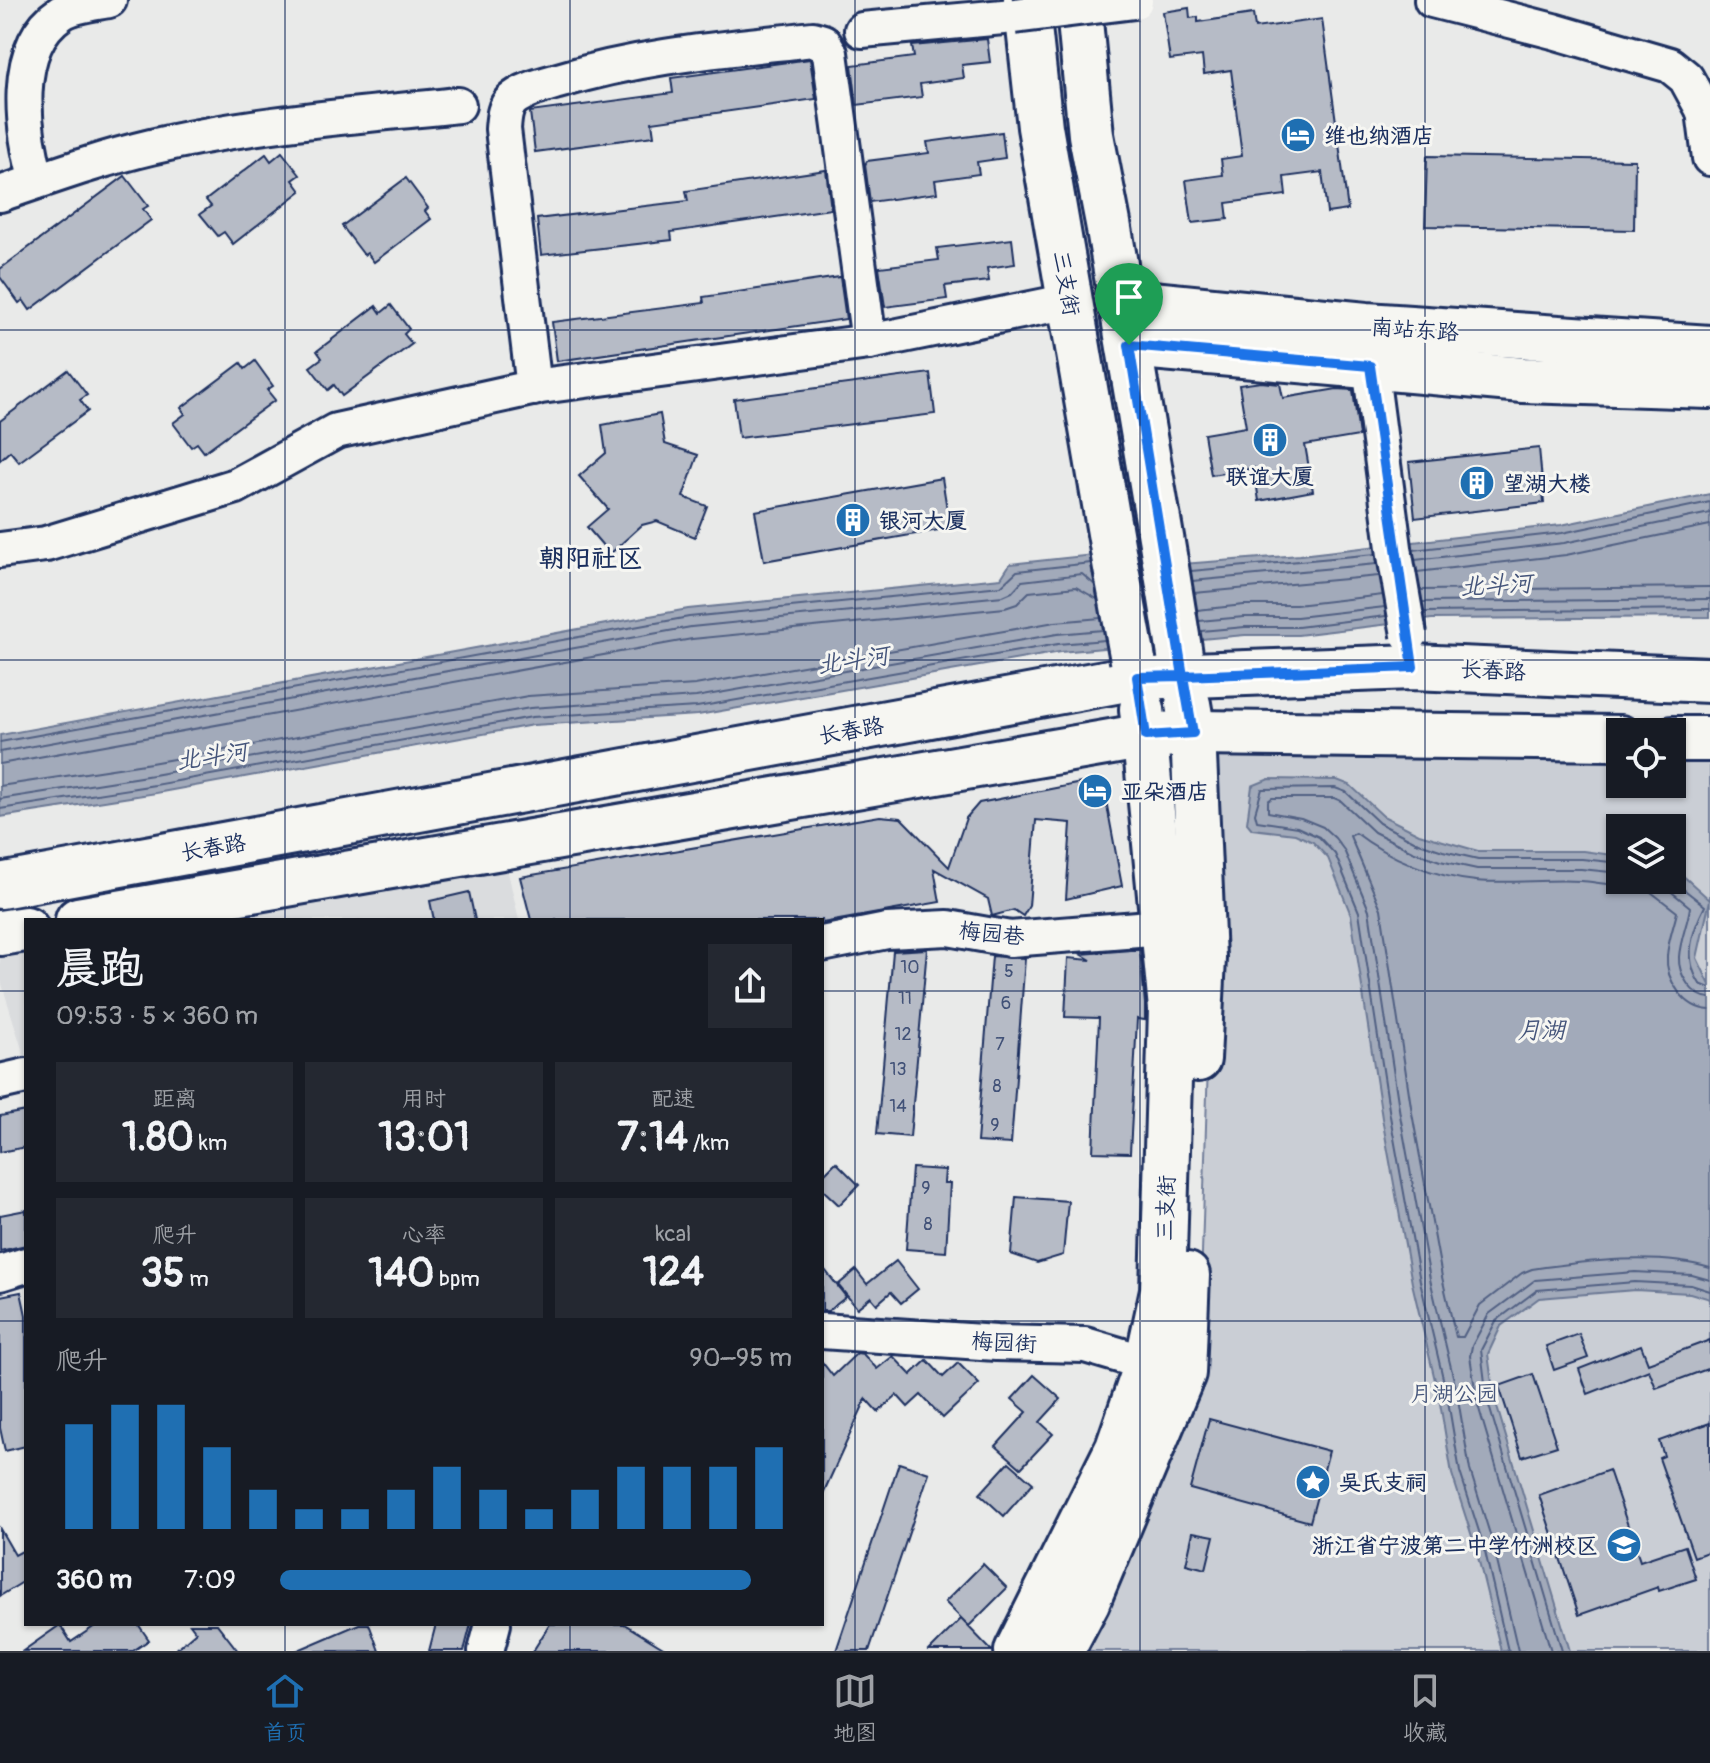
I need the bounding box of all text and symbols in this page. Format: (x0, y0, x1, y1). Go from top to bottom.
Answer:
hotel icon: 维也纳酒店 (1279, 116, 1317, 154)
place label: 维也纳酒店 (1324, 122, 1434, 150)
street label: 三支街 (1046, 248, 1086, 318)
pin (1095, 263, 1163, 345)
icon: arrive (1107, 275, 1151, 319)
street label: 南站东路 (1370, 313, 1460, 347)
building icon: 联谊大厦 (1251, 421, 1289, 459)
place label: 联谊大厦 (1226, 463, 1314, 491)
building icon: 望湖大楼 (1458, 464, 1496, 502)
place label: 望湖大楼 (1503, 470, 1591, 498)
building icon: 银河大厦 (834, 501, 872, 539)
place label: 银河大厦 (879, 507, 967, 535)
district label: 朝阳社区 (539, 543, 643, 575)
water label: 北斗河 (1459, 569, 1537, 602)
water label: 北斗河 (815, 641, 895, 680)
street label: 长春路 (1459, 655, 1527, 687)
street label: 长春路 (816, 711, 886, 751)
map controls (1606, 718, 1686, 894)
button: locate (1606, 718, 1686, 798)
water label: 北斗河 (174, 737, 254, 776)
hotel icon: 亚朵酒店 (1076, 772, 1114, 810)
place label: 亚朵酒店 (1121, 778, 1209, 806)
button: layers (1606, 814, 1686, 894)
street label: 长春路 (178, 828, 248, 868)
street label: 梅园巷 (958, 917, 1026, 951)
text: 晨跑 (56, 942, 144, 997)
button: share (708, 944, 792, 1028)
house number: 10 (900, 956, 920, 979)
house number: 5 (1004, 960, 1014, 983)
house number: 11 (898, 987, 912, 1010)
house number: 6 (1001, 992, 1011, 1015)
text: 09:53 · 5 × 360 m (56, 1000, 258, 1032)
water label: 月湖 (1517, 1016, 1568, 1045)
house number: 12 (894, 1023, 912, 1046)
house number: 7 (995, 1033, 1005, 1056)
house number: 13 (889, 1058, 907, 1081)
house number: 8 (992, 1075, 1002, 1098)
text: 距离 (153, 1085, 197, 1113)
text: 用时 (402, 1085, 446, 1113)
text: 配速 (651, 1085, 695, 1113)
house number: 14 (889, 1095, 907, 1118)
text: 1.80 (122, 1113, 194, 1162)
text: 13:01 (378, 1113, 470, 1162)
text: 7:14 (617, 1113, 688, 1162)
house number: 9 (990, 1114, 1000, 1137)
text: km (194, 1129, 227, 1157)
text: /km (688, 1129, 729, 1157)
street label: 三支街 (1151, 1175, 1181, 1242)
house number: 9 (921, 1177, 931, 1200)
house number: 8 (923, 1213, 933, 1236)
text: kcal (655, 1220, 691, 1248)
text: 爬升 (153, 1221, 197, 1249)
text: 心率 (402, 1221, 446, 1249)
text: 124 (643, 1248, 704, 1297)
text: 35 (141, 1249, 185, 1298)
text: 140 (368, 1249, 434, 1298)
text: m (185, 1265, 209, 1293)
text: bpm (434, 1265, 480, 1293)
street label: 梅园街 (970, 1327, 1038, 1359)
text: 90–95 m (689, 1342, 792, 1374)
text: 爬升 (56, 1345, 108, 1377)
park label: 月湖公园 (1410, 1380, 1498, 1408)
place icon: 吴氏支祠 (1294, 1463, 1332, 1501)
place label: 吴氏支祠 (1339, 1469, 1427, 1497)
school or university icon: 浙江省宁波第二中学竹洲校区 (1605, 1526, 1643, 1564)
place label: 浙江省宁波第二中学竹洲校区 (1312, 1532, 1598, 1560)
text: 360 m (56, 1564, 132, 1596)
text: 7:09 (184, 1564, 236, 1596)
tab: 首页 (263, 1669, 307, 1747)
tab: 地图 (833, 1669, 877, 1747)
tab: 收藏 (1403, 1669, 1447, 1747)

